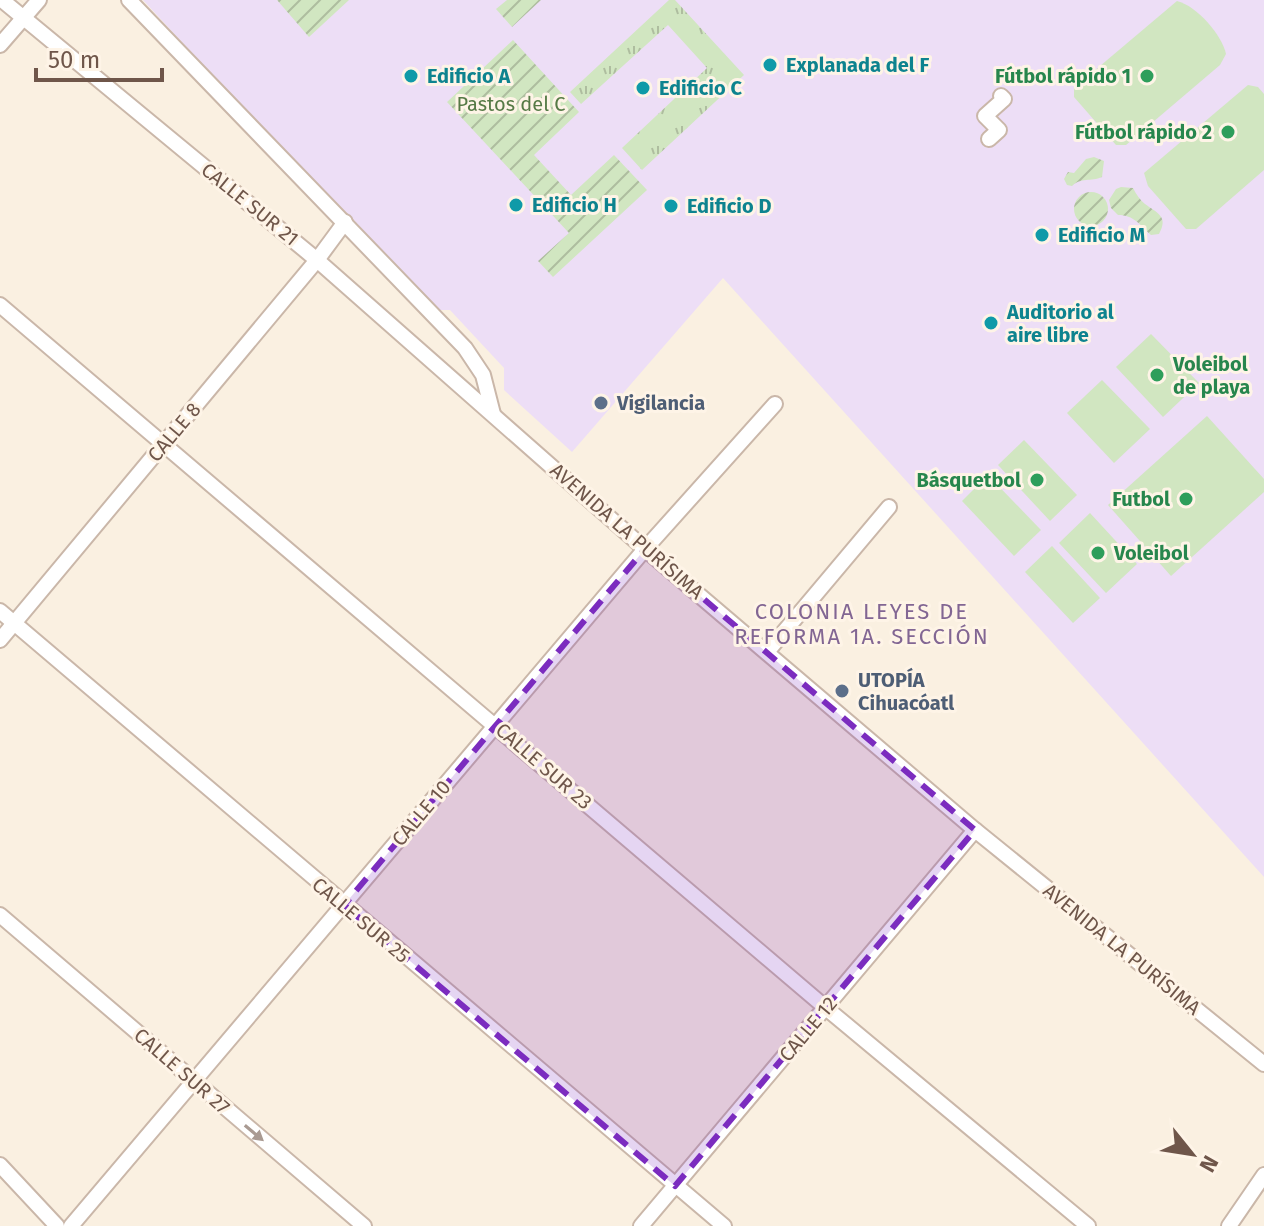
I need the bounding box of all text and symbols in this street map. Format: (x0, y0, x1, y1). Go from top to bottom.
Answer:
scale bar (36, 32, 162, 82)
text: 50 m (48, 46, 100, 74)
place label: Explanada del F (786, 53, 929, 77)
marker: Explanada del F (761, 56, 779, 74)
place label: Edificio A (427, 64, 511, 88)
place label: Fútbol rápido 1 (995, 64, 1131, 88)
marker: Edificio A (402, 67, 420, 85)
marker: Fútbol rápido 1 (1138, 67, 1156, 85)
place label: Edificio C (659, 76, 742, 100)
marker: Edificio C (634, 79, 652, 97)
park label: Pastos del C (457, 92, 566, 116)
place label: Fútbol rápido 2 (1075, 120, 1212, 144)
marker: Fútbol rápido 2 (1219, 123, 1237, 141)
street label: CALLE SUR 21 (197, 157, 303, 251)
place label: Edificio H (532, 193, 617, 217)
place label: Edificio D (687, 194, 771, 218)
marker: Edificio H (507, 196, 525, 214)
marker: Edificio D (662, 197, 680, 215)
place label: Edificio M (1058, 223, 1145, 247)
marker: Edificio M (1033, 226, 1051, 244)
place label: Auditorio al aire libre (1006, 300, 1114, 347)
marker: Auditorio al aire libre (982, 314, 1000, 332)
place label: Voleibol de playa (1172, 352, 1250, 399)
marker: Voleibol de playa (1148, 366, 1166, 384)
place label: Vigilancia (616, 391, 705, 415)
marker: Vigilancia (592, 394, 610, 412)
street label: CALLE 8 (142, 398, 206, 466)
street label: AVENIDA LA PURÍSIMA (545, 458, 709, 605)
place label: Básquetbol (916, 468, 1021, 492)
marker: Básquetbol (1028, 471, 1046, 489)
place label: Futbol (1112, 487, 1170, 511)
marker: Futbol (1177, 490, 1195, 508)
place label: Voleibol (1113, 541, 1189, 565)
marker: Voleibol (1089, 544, 1107, 562)
district label: COLONIA LEYES DE REFORMA 1A. SECCIÓN (734, 598, 990, 650)
place label: UTOPÍA Cihuacóatl (858, 667, 954, 715)
marker: UTOPÍA Cihuacóatl (833, 682, 851, 700)
street label: CALLE SUR 23 (491, 718, 597, 814)
street label: CALLE 10 (387, 775, 455, 851)
street label: CALLE SUR 25 (307, 872, 415, 968)
street label: AVENIDA LA PURÍSIMA (1039, 878, 1206, 1020)
street label: CALLE 12 (774, 992, 842, 1066)
street label: CALLE SUR 27 (129, 1023, 235, 1119)
north arrow (1152, 1114, 1232, 1194)
one-way arrow (244, 1124, 264, 1141)
text: N (1194, 1151, 1224, 1177)

